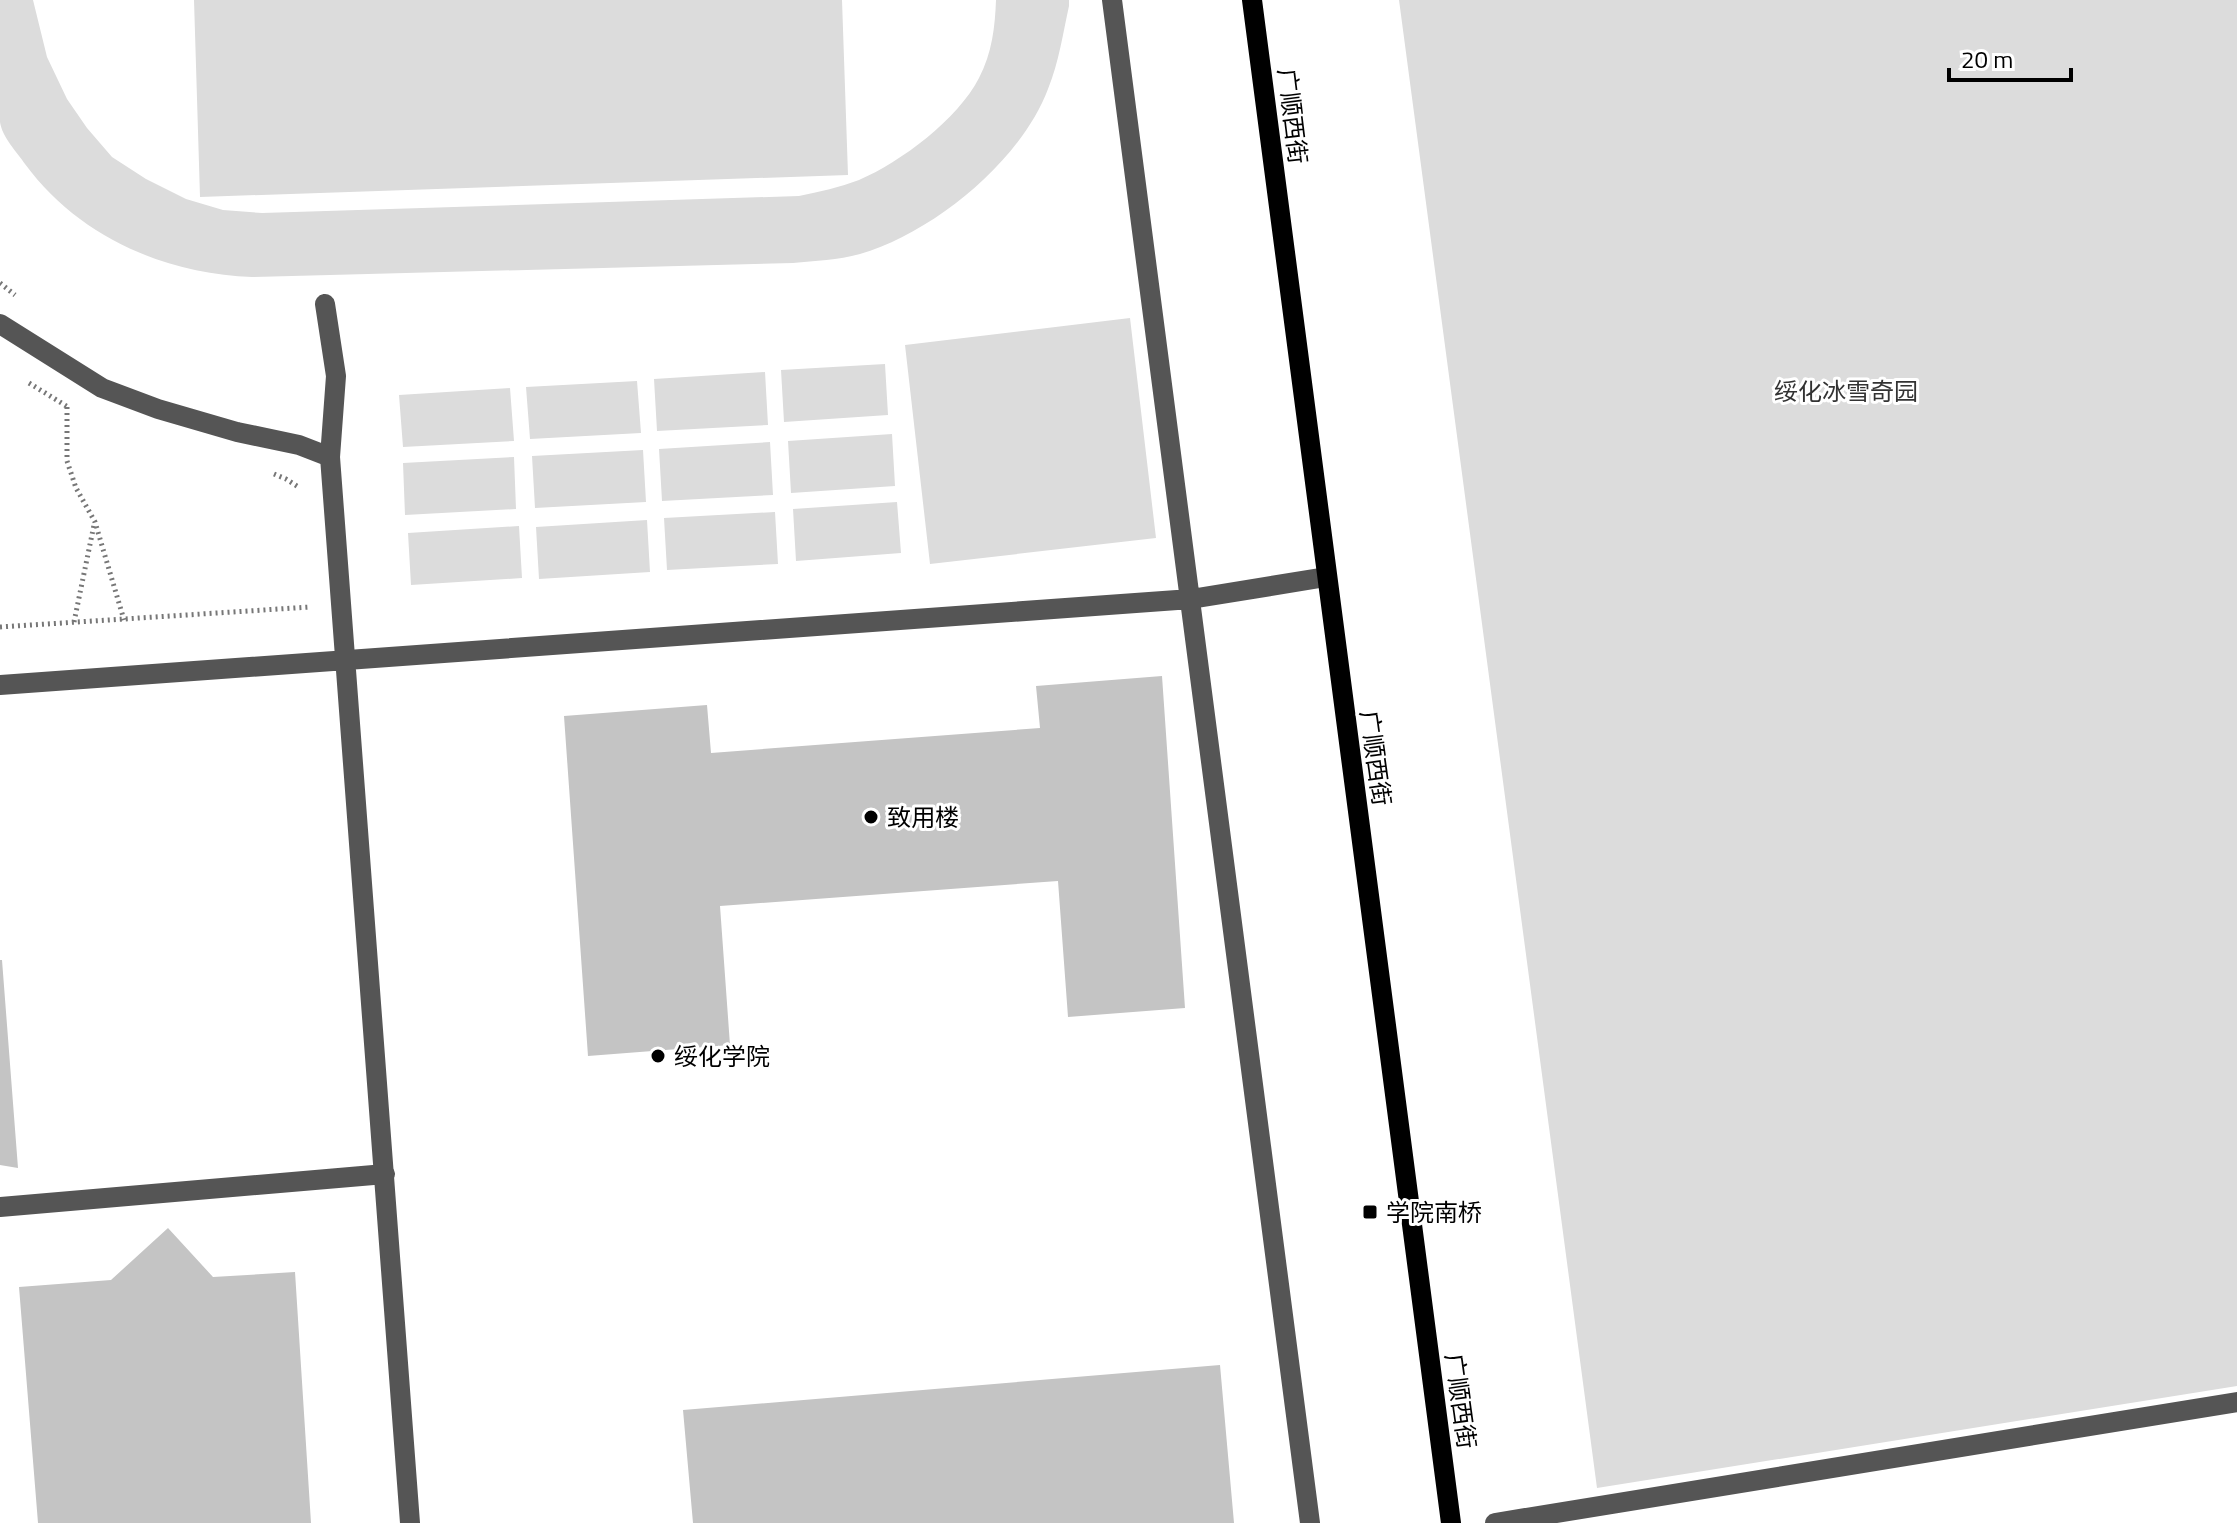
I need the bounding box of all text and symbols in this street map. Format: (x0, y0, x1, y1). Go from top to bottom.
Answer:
scale bar (1949, 32, 2071, 82)
text: 20 m (1961, 41, 2013, 77)
street label: 广顺西街 (1269, 66, 1317, 166)
park label: 绥化冰雪奇园 (1774, 373, 1918, 409)
street label: 广顺西街 (1351, 708, 1401, 808)
place label: 致用楼 (887, 799, 959, 835)
marker: 致用楼 (862, 808, 880, 826)
place label: 绥化学院 (674, 1038, 770, 1074)
marker: 绥化学院 (649, 1047, 667, 1065)
place label: 学院南桥 (1386, 1194, 1482, 1230)
marker: 学院南桥 (1361, 1203, 1379, 1221)
street label: 广顺西街 (1436, 1351, 1486, 1451)

